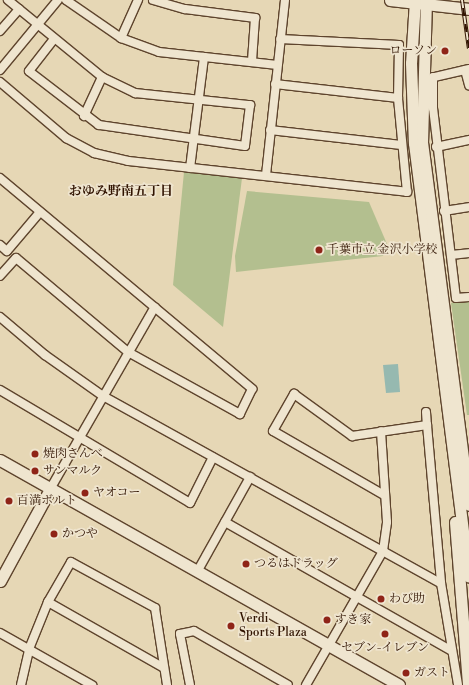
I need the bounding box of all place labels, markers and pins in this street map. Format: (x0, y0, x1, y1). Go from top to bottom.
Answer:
place label: ローソン (389, 44, 437, 58)
marker: ローソン (440, 46, 450, 56)
place label: 千葉市立 金沢小学校 (327, 243, 437, 257)
marker: 千葉市立 金沢小学校 (314, 245, 324, 255)
place label: 焼肉さんべ (43, 447, 103, 461)
marker: 焼肉さんべ (30, 449, 40, 459)
place label: サンマルク (43, 464, 103, 478)
marker: サンマルク (30, 466, 40, 476)
place label: ヤオコー (93, 486, 141, 500)
marker: ヤオコー (80, 488, 90, 498)
place label: 百満ボルト (17, 494, 77, 508)
marker: 百満ボルト (4, 496, 14, 506)
place label: かつや (62, 527, 98, 541)
marker: かつや (49, 529, 59, 539)
place label: つるはドラッグ (254, 557, 338, 571)
marker: つるはドラッグ (241, 559, 251, 569)
place label: わび助 (389, 592, 425, 606)
marker: わび助 (376, 594, 386, 604)
place label: Verdi Sports Plaza (239, 612, 307, 640)
place label: すき家 (335, 613, 371, 627)
marker: すき家 (322, 615, 332, 625)
marker: Verdi Sports Plaza (226, 621, 236, 631)
marker: セブン-イレブン (380, 629, 390, 639)
place label: セブン-イレブン (341, 641, 429, 655)
place label: ガスト (414, 666, 450, 680)
marker: ガスト (401, 668, 411, 678)

